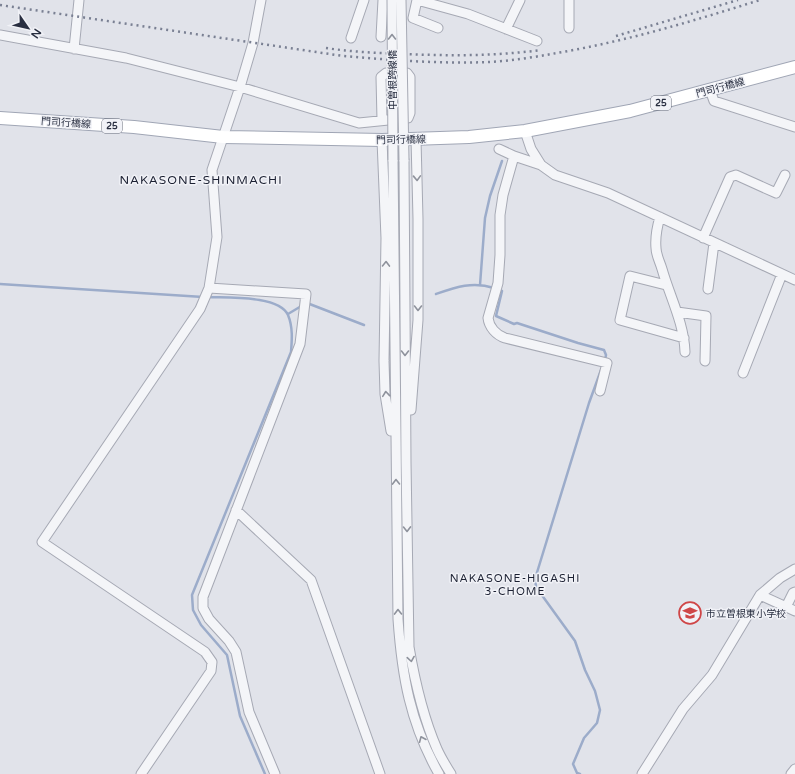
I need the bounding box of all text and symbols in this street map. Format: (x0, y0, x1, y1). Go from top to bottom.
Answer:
north arrow (8, 8, 48, 48)
text: N (28, 26, 44, 41)
one-way arrow (388, 34, 396, 40)
street label: 中曽根跨線橋 (387, 50, 399, 110)
street label: 門司行橋線 (695, 76, 746, 100)
road number: 25 (651, 96, 671, 110)
street label: 門司行橋線 (41, 115, 91, 131)
road number: 25 (102, 119, 122, 133)
street label: 門司行橋線 (376, 134, 426, 146)
district label: NAKASONE-SHINMACHI (119, 173, 283, 187)
one-way arrow (413, 175, 421, 181)
one-way arrow (381, 261, 390, 267)
one-way arrow (414, 305, 422, 311)
one-way arrow (401, 350, 409, 356)
one-way arrow (381, 391, 390, 397)
one-way arrow (392, 479, 400, 485)
one-way arrow (403, 526, 411, 532)
district label: NAKASONE-HIGASHI 3-CHOME (450, 572, 580, 598)
school or university icon: 市立曽根東小学校 (677, 600, 703, 626)
place label: 市立曽根東小学校 (706, 608, 786, 620)
one-way arrow (394, 609, 402, 615)
one-way arrow (406, 656, 415, 662)
one-way arrow (419, 736, 427, 743)

